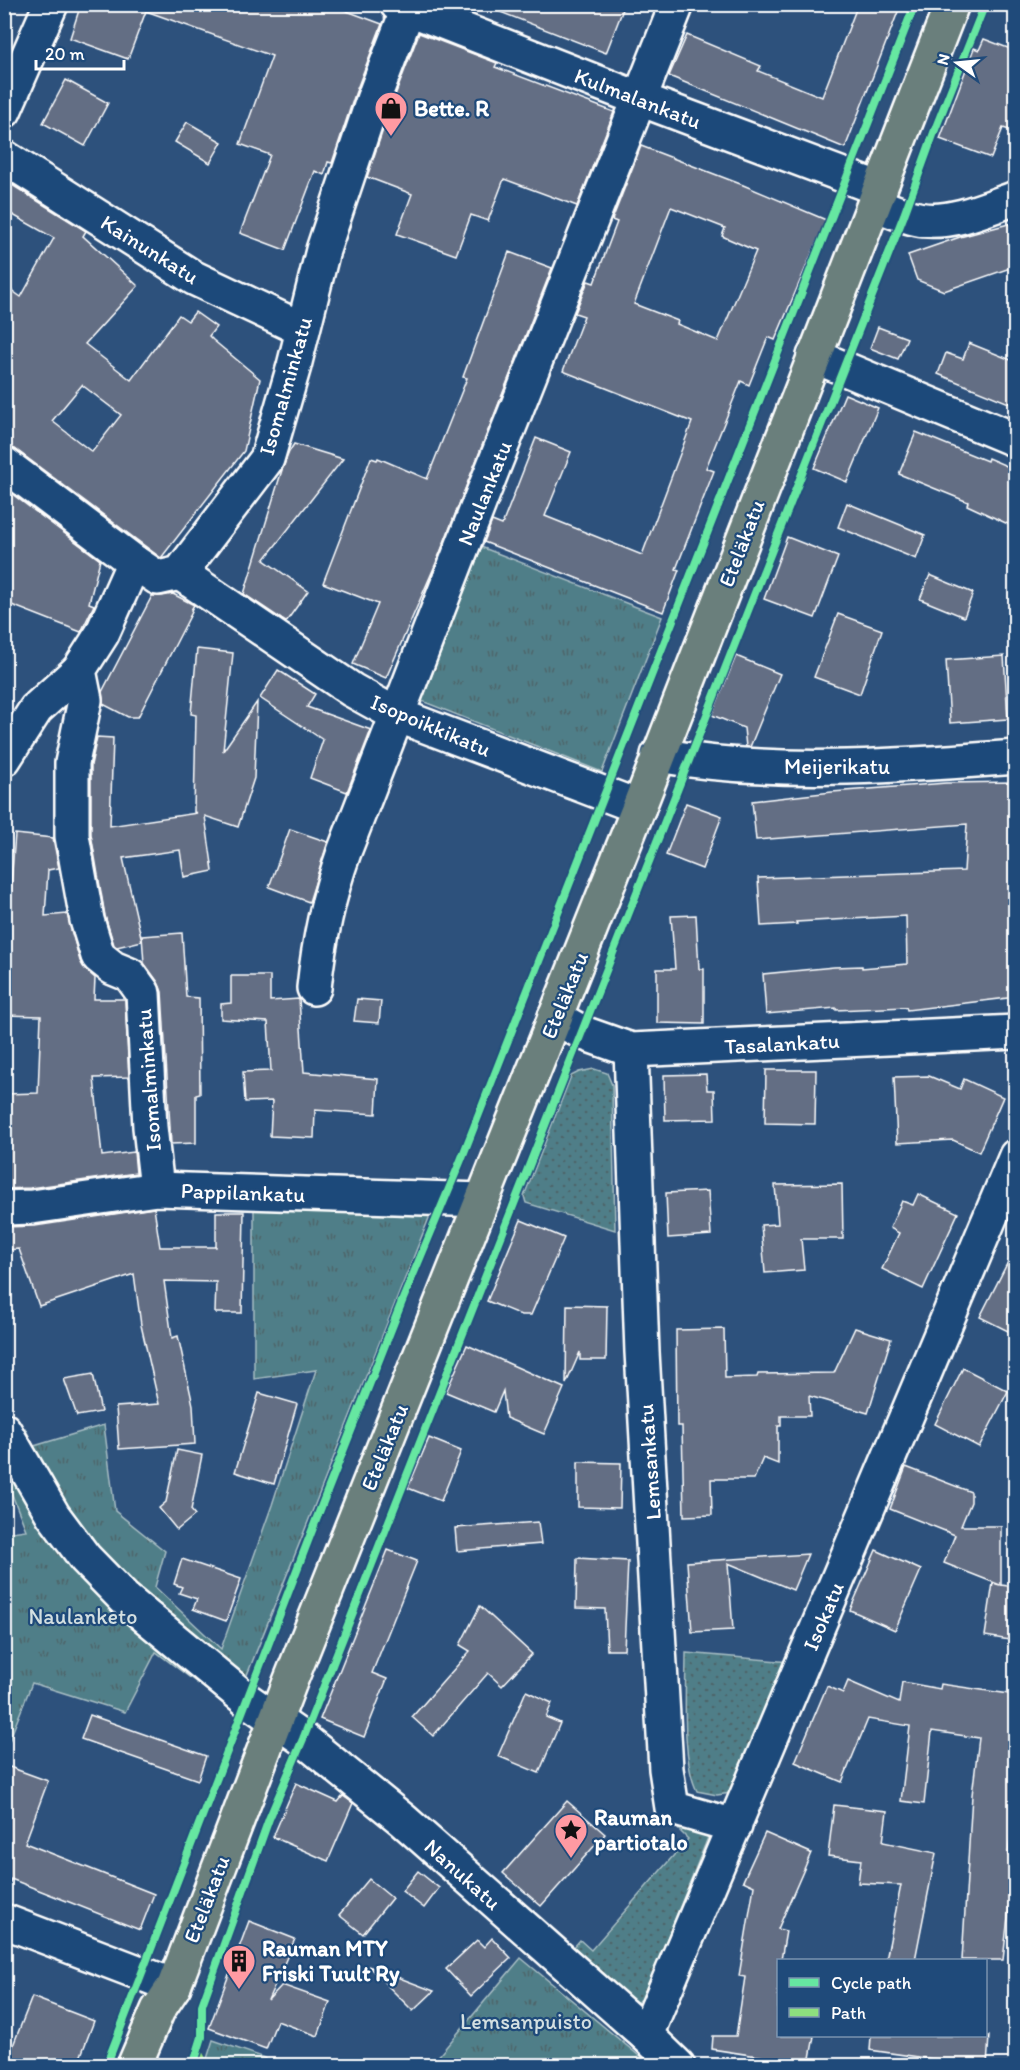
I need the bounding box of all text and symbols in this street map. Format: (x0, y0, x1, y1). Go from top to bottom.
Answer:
scale bar (36, 33, 124, 71)
north arrow (927, 33, 987, 93)
text: 20 m (45, 43, 85, 65)
text: N (932, 52, 954, 67)
street label: Kulmalankatu (571, 62, 705, 135)
shop icon: Bette. R (373, 90, 409, 137)
place label: Bette. R (414, 95, 489, 122)
street label: Kainunkatu (96, 209, 204, 290)
street label: Isomalminkatu (253, 314, 318, 459)
street label: Naulankatu (451, 437, 518, 550)
street label: Eteläkatu (713, 496, 770, 591)
street label: Isopoikkikatu (367, 688, 495, 763)
street label: Meijerikatu (784, 753, 890, 780)
street label: Eteläkatu (535, 948, 594, 1043)
street label: Isomalminkatu (130, 1008, 167, 1152)
street label: Tasalankatu (724, 1027, 840, 1060)
street label: Pappilankatu (180, 1177, 306, 1208)
street label: Eteläkatu (355, 1400, 414, 1495)
street label: Lemsankatu (632, 1403, 667, 1521)
street label: Isokatu (797, 1578, 850, 1655)
park label: Naulanketo (28, 1603, 138, 1630)
place label: Rauman partiotalo (593, 1804, 688, 1856)
place icon: Rauman partiotalo (553, 1812, 589, 1859)
street label: Nanukatu (419, 1833, 507, 1916)
street label: Eteläkatu (178, 1852, 235, 1947)
place label: Rauman MTY Friski Tuult Ry (262, 1935, 400, 1987)
building icon: Rauman MTY Friski Tuult Ry (221, 1943, 257, 1990)
legend (777, 1959, 987, 2037)
text: Cycle path (831, 1972, 912, 1994)
text: Path (831, 2002, 866, 2024)
park label: Lemsanpuisto (460, 2008, 592, 2035)

